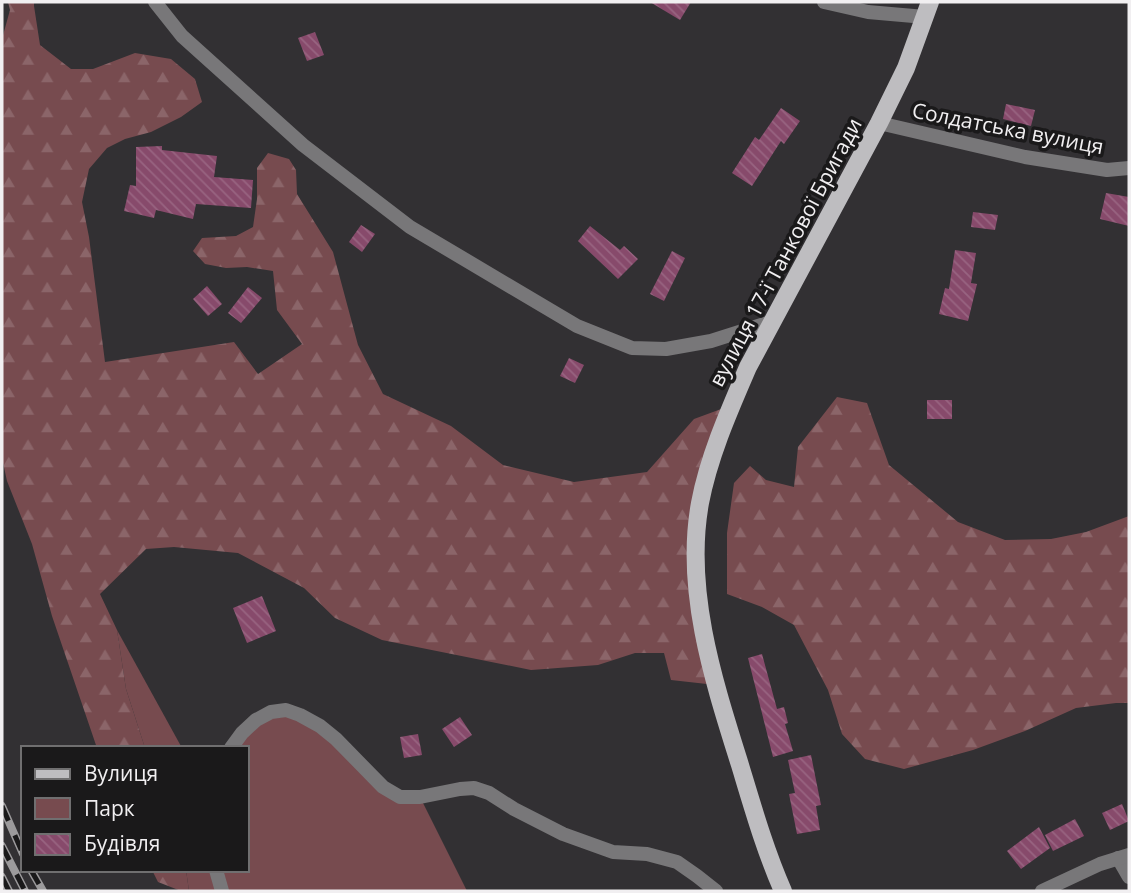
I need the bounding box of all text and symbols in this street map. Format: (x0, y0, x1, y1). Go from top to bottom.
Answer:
street label: Солдатська вулиця (910, 96, 1106, 160)
street label: вулиця 17-ї Танкової Бригади (702, 113, 868, 391)
legend (21, 746, 248, 872)
text: Вулиця (84, 759, 158, 787)
text: Парк (84, 794, 135, 822)
text: Будівля (84, 829, 160, 857)

